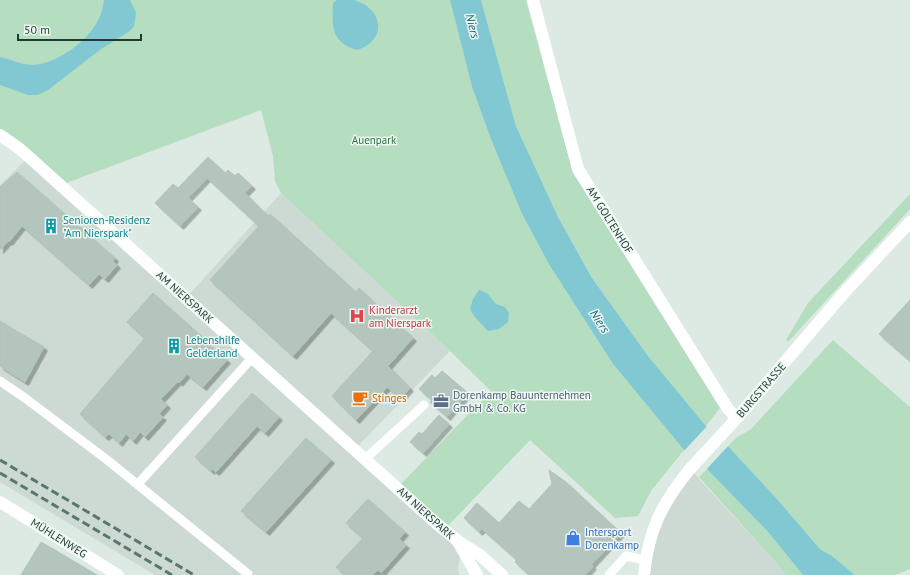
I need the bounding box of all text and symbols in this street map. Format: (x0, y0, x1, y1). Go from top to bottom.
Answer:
water label: Niers (463, 12, 483, 40)
scale bar (18, 16, 141, 42)
text: 50 m (24, 22, 50, 37)
park label: Auenpark (352, 133, 397, 147)
street label: AM GOLTENHOF (584, 184, 636, 256)
place label: Senioren-Residenz "Am Nierspark" (63, 213, 150, 240)
building icon: Senioren-Residenz "Am Nierspark" (42, 217, 60, 235)
street label: AM NIERSPARK (154, 268, 217, 327)
place label: Kinderarzt am Nierspark (369, 303, 432, 330)
water label: Niers (587, 306, 613, 336)
hospital icon: Kinderarzt am Nierspark (348, 307, 366, 325)
place label: Lebenshilfe Gelderland (186, 333, 240, 360)
building icon: Lebenshilfe Gelderland (165, 337, 183, 355)
street label: BURGSTRASSE (733, 359, 789, 420)
place label: Dorenkamp Bauunternehmen GmbH & Co. KG (453, 388, 591, 415)
cafe icon: Stinges (351, 389, 369, 407)
place label: Stinges (372, 391, 407, 405)
office icon: Dorenkamp Bauunternehmen GmbH & Co. KG (432, 392, 450, 410)
street label: AM NIERSPARK (395, 484, 458, 543)
street label: MÜHLENWEG (28, 515, 90, 561)
place label: Intersport Dorenkamp (585, 525, 639, 552)
shop icon: Intersport Dorenkamp (564, 529, 582, 547)

